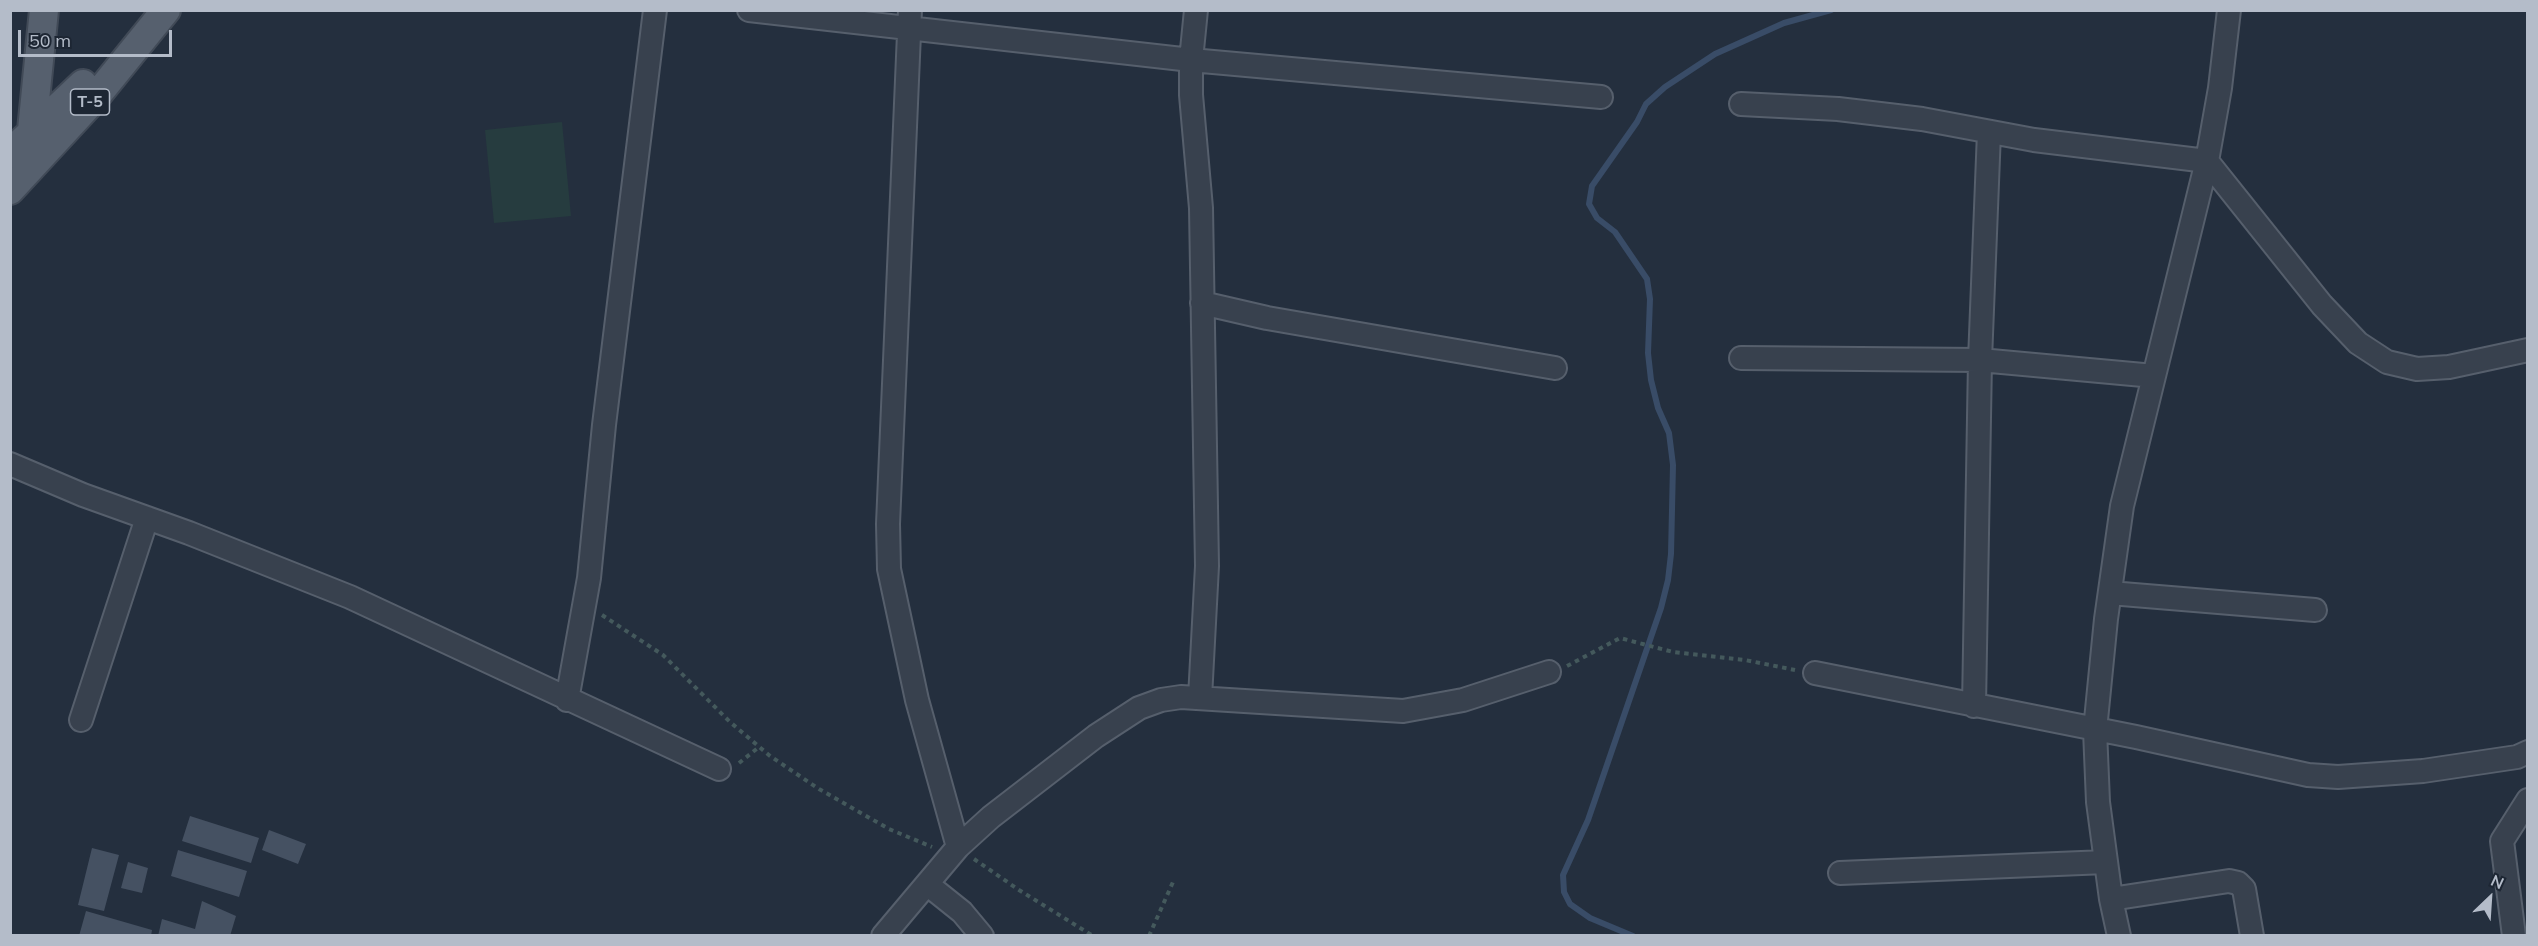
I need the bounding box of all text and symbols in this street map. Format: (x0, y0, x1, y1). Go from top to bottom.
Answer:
scale bar (21, 18, 176, 56)
text: 50 m (29, 29, 71, 52)
road number: T-5 (70, 89, 110, 115)
north arrow (2460, 868, 2520, 928)
text: N (2488, 870, 2507, 893)

